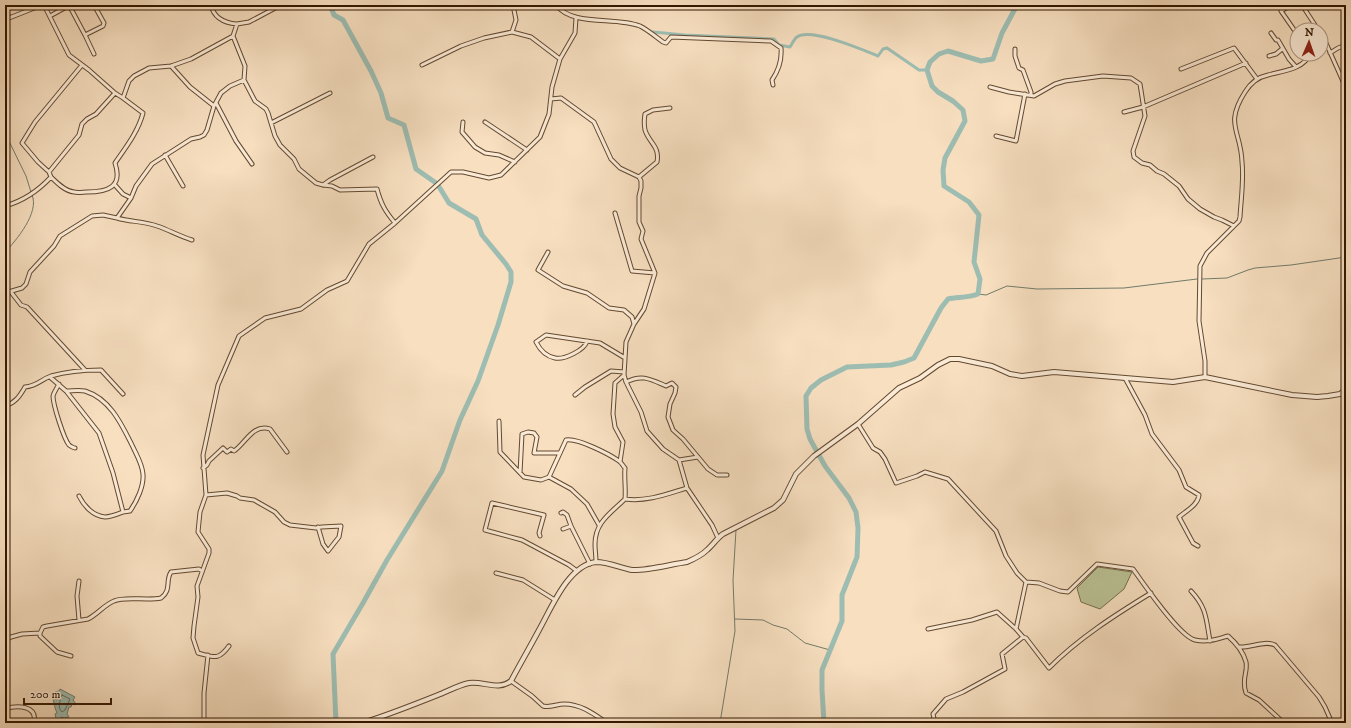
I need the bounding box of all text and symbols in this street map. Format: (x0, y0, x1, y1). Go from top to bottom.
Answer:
north arrow (1289, 22, 1329, 62)
text: N (1305, 26, 1314, 40)
scale bar (24, 680, 111, 706)
text: 200 m (30, 687, 60, 702)

